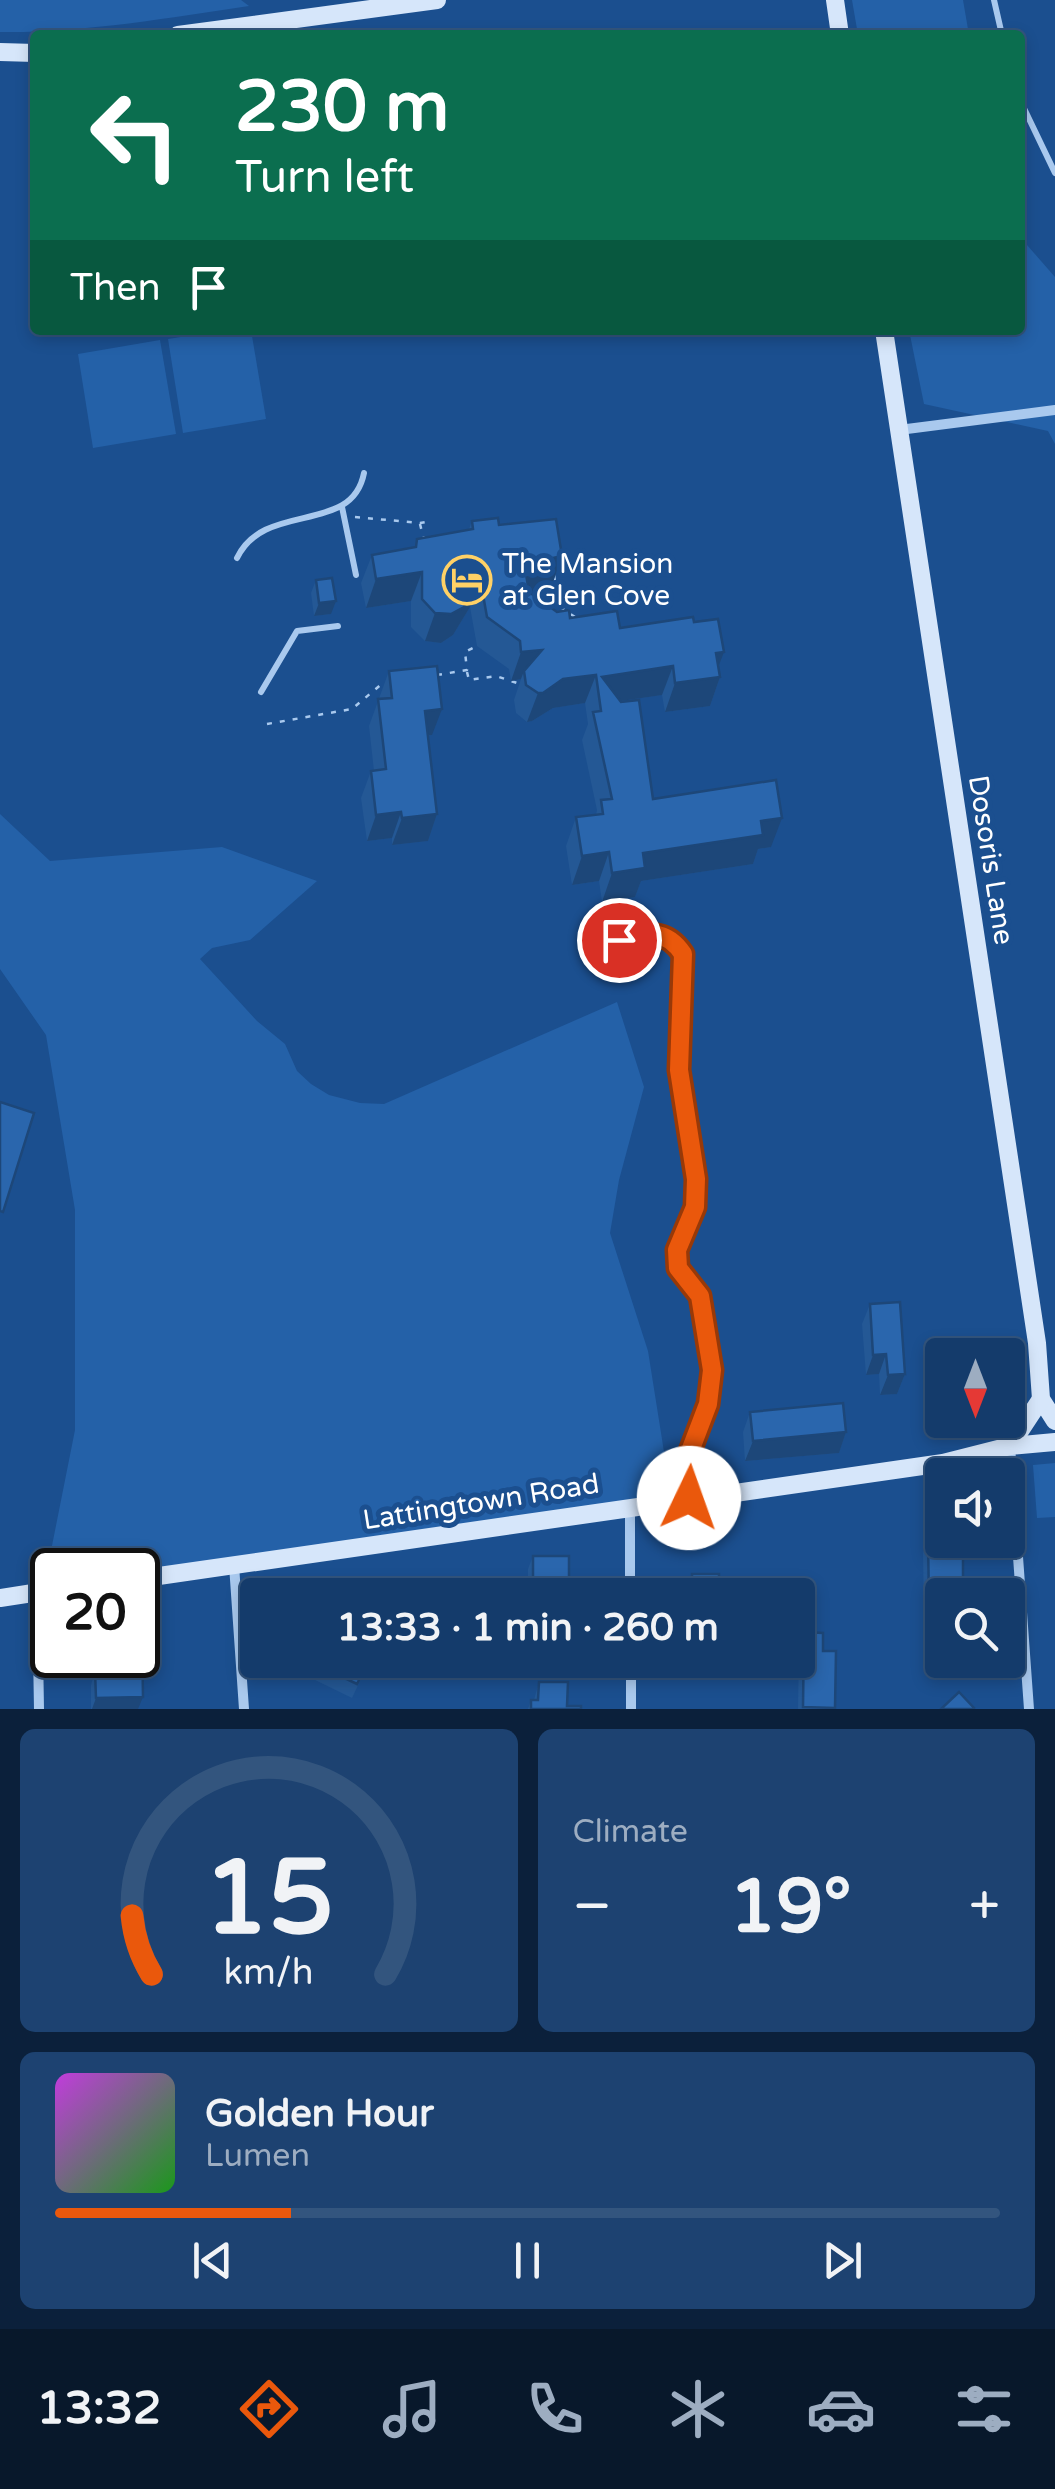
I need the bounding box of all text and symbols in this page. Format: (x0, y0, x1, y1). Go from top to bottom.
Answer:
text: 230 m (235, 66, 449, 150)
icon: left (70, 70, 200, 200)
text: Turn left (235, 151, 414, 205)
icon: arrive (181, 260, 236, 315)
text: Then (70, 265, 161, 311)
place label: The Mansion at Glen Cove (502, 547, 673, 613)
hotel icon: The Mansion at Glen Cove (441, 554, 493, 606)
street label: Dosoris Lane (961, 773, 1021, 947)
pin (577, 898, 662, 983)
icon: arrive (592, 913, 647, 968)
north arrow (925, 1338, 1025, 1438)
map controls (925, 1338, 1025, 1678)
position arrow (637, 1446, 741, 1550)
button: sound (925, 1458, 1025, 1558)
street label: Lattingtown Road (360, 1467, 602, 1537)
speed limit sign: 20 (30, 1548, 160, 1678)
button: search (925, 1578, 1025, 1678)
text: 13:33 · 1 min · 260 m (336, 1605, 719, 1651)
text: Climate (573, 1813, 688, 1851)
text: 15 (203, 1837, 334, 1962)
text: 19° (729, 1862, 852, 1952)
text: − (573, 1874, 612, 1940)
text: + (969, 1874, 1000, 1940)
text: km/h (224, 1951, 314, 1994)
text: Golden Hour (205, 2091, 434, 2137)
text: Lumen (205, 2137, 310, 2175)
icon: previous (185, 2233, 240, 2288)
icon: pause (500, 2233, 555, 2288)
icon: next (815, 2233, 870, 2288)
icon: directions (234, 2374, 304, 2444)
icon: music (377, 2374, 447, 2444)
icon: phone (520, 2374, 590, 2444)
icon: climate (663, 2374, 733, 2444)
icon: car (806, 2374, 876, 2444)
icon: filters (949, 2374, 1019, 2444)
text: 13:32 (36, 2382, 161, 2436)

